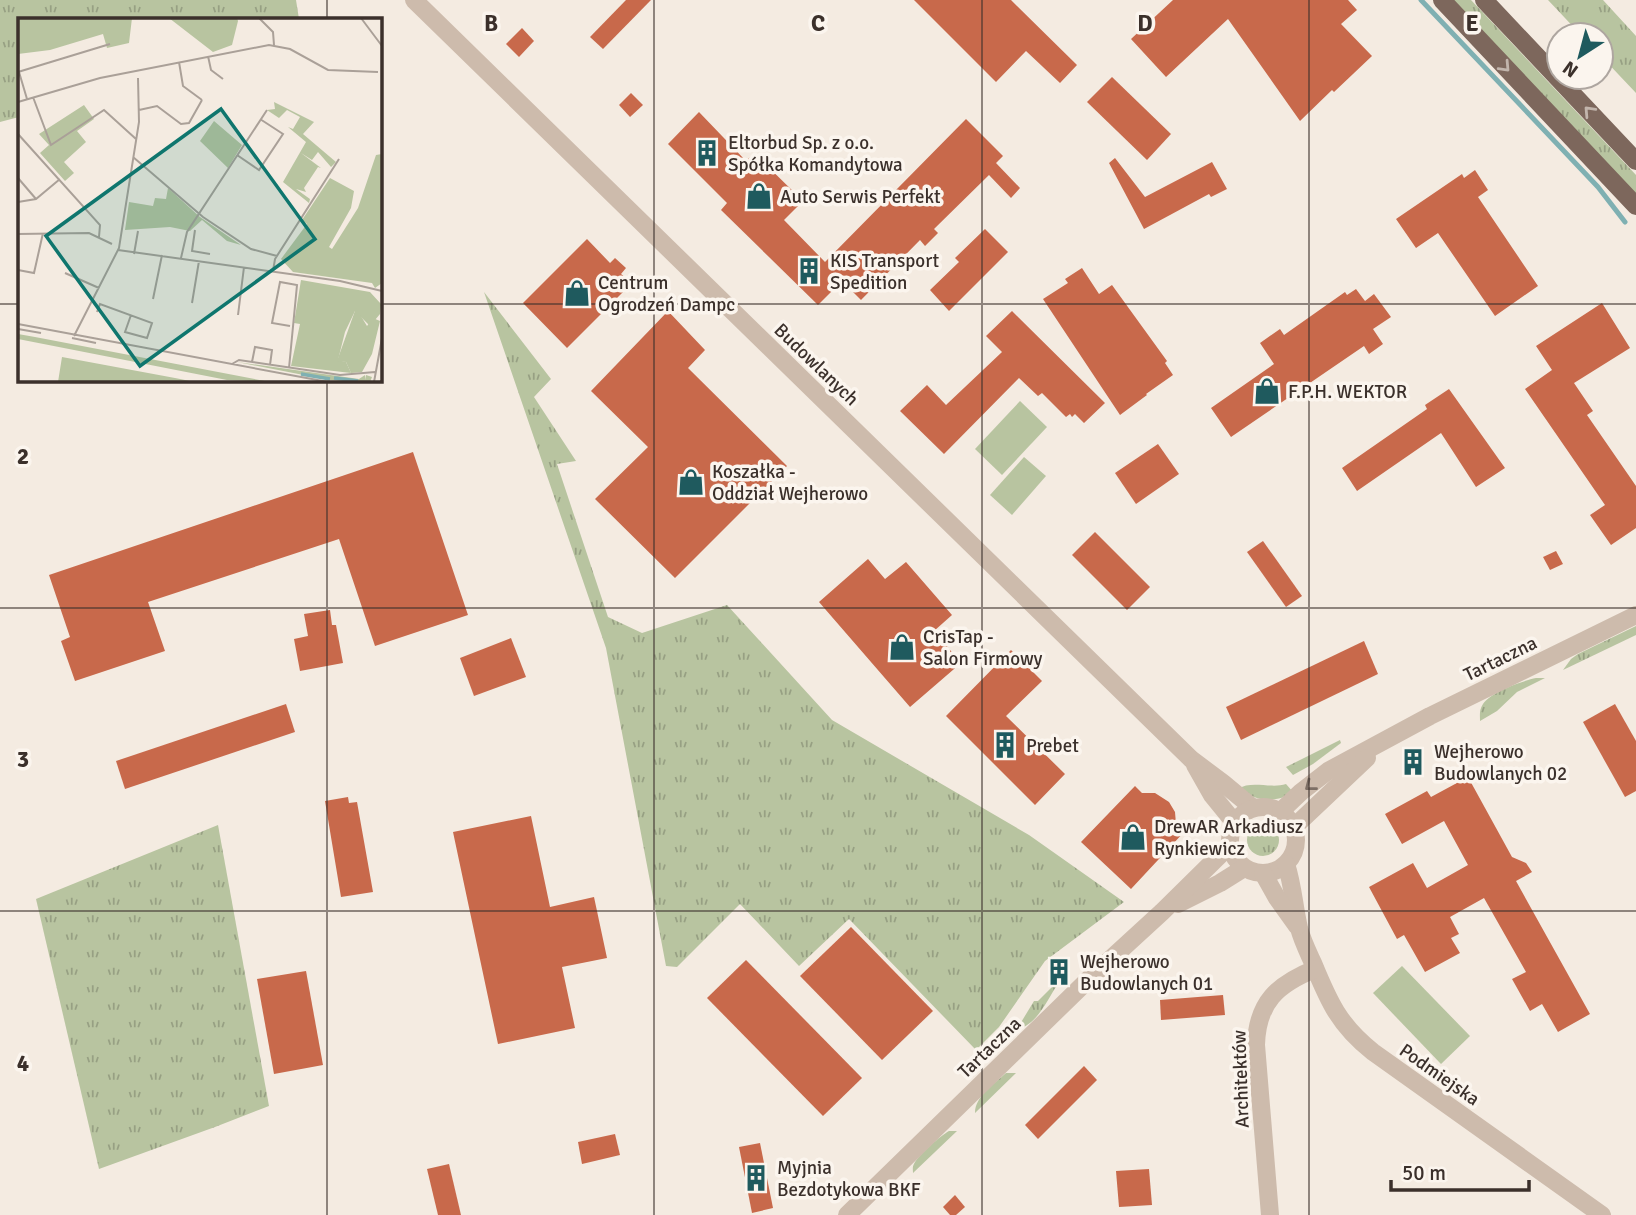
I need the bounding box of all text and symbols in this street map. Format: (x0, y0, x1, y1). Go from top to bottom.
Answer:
text: B (484, 9, 498, 38)
text: C (811, 9, 825, 38)
text: D (1137, 9, 1153, 38)
text: E (1465, 9, 1479, 38)
inset map (18, 18, 382, 382)
north arrow (1545, 21, 1615, 91)
text: N (1558, 55, 1583, 83)
one-way arrow (1497, 59, 1510, 72)
one-way arrow (1585, 107, 1598, 120)
place label: Eltorbud Sp. z o.o. Spółka Komandytowa (728, 131, 903, 177)
building icon: Eltorbud Sp. z o.o. Spółka Komandytowa (692, 138, 722, 168)
shop icon: Auto Serwis Perfekt (744, 181, 774, 211)
place label: Auto Serwis Perfekt (780, 185, 941, 209)
place label: KIS Transport Spedition (830, 249, 940, 295)
building icon: KIS Transport Spedition (794, 256, 824, 286)
place label: Centrum Ogrodzeń Dampc (598, 271, 735, 317)
shop icon: Centrum Ogrodzeń Dampc (562, 278, 592, 308)
street label: Budowlanych (769, 318, 864, 411)
shop icon: F.P.H. WEKTOR (1252, 376, 1282, 406)
place label: F.P.H. WEKTOR (1288, 380, 1407, 404)
text: 2 (17, 442, 29, 471)
place label: Koszałka - Oddział Wejherowo (712, 460, 868, 506)
shop icon: Koszałka - Oddział Wejherowo (676, 467, 706, 497)
place label: CrisTap - Salon Firmowy (923, 625, 1043, 671)
street label: Tartaczna (1460, 631, 1541, 687)
shop icon: CrisTap - Salon Firmowy (887, 632, 917, 662)
building icon: Prebet (990, 730, 1020, 760)
place label: Prebet (1026, 734, 1079, 758)
place label: Wejherowo Budowlanych 02 (1434, 740, 1567, 786)
text: 3 (17, 745, 29, 774)
building icon: Wejherowo Budowlanych 02 (1398, 747, 1428, 777)
one-way arrow (1305, 778, 1318, 790)
place label: DrewAR Arkadiusz Rynkiewicz (1154, 815, 1303, 861)
shop icon: DrewAR Arkadiusz Rynkiewicz (1118, 822, 1148, 852)
place label: Wejherowo Budowlanych 01 (1080, 950, 1213, 996)
building icon: Wejherowo Budowlanych 01 (1044, 957, 1074, 987)
street label: Tartaczna (953, 1012, 1026, 1084)
street label: Architektów (1227, 1029, 1255, 1128)
street label: Podmiejska (1395, 1038, 1484, 1111)
text: 4 (17, 1049, 29, 1078)
scale bar (1391, 1148, 1529, 1192)
place label: Myjnia Bezdotykowa BKF (777, 1156, 921, 1202)
text: 50 m (1402, 1160, 1446, 1186)
building icon: Myjnia Bezdotykowa BKF (741, 1163, 771, 1193)

